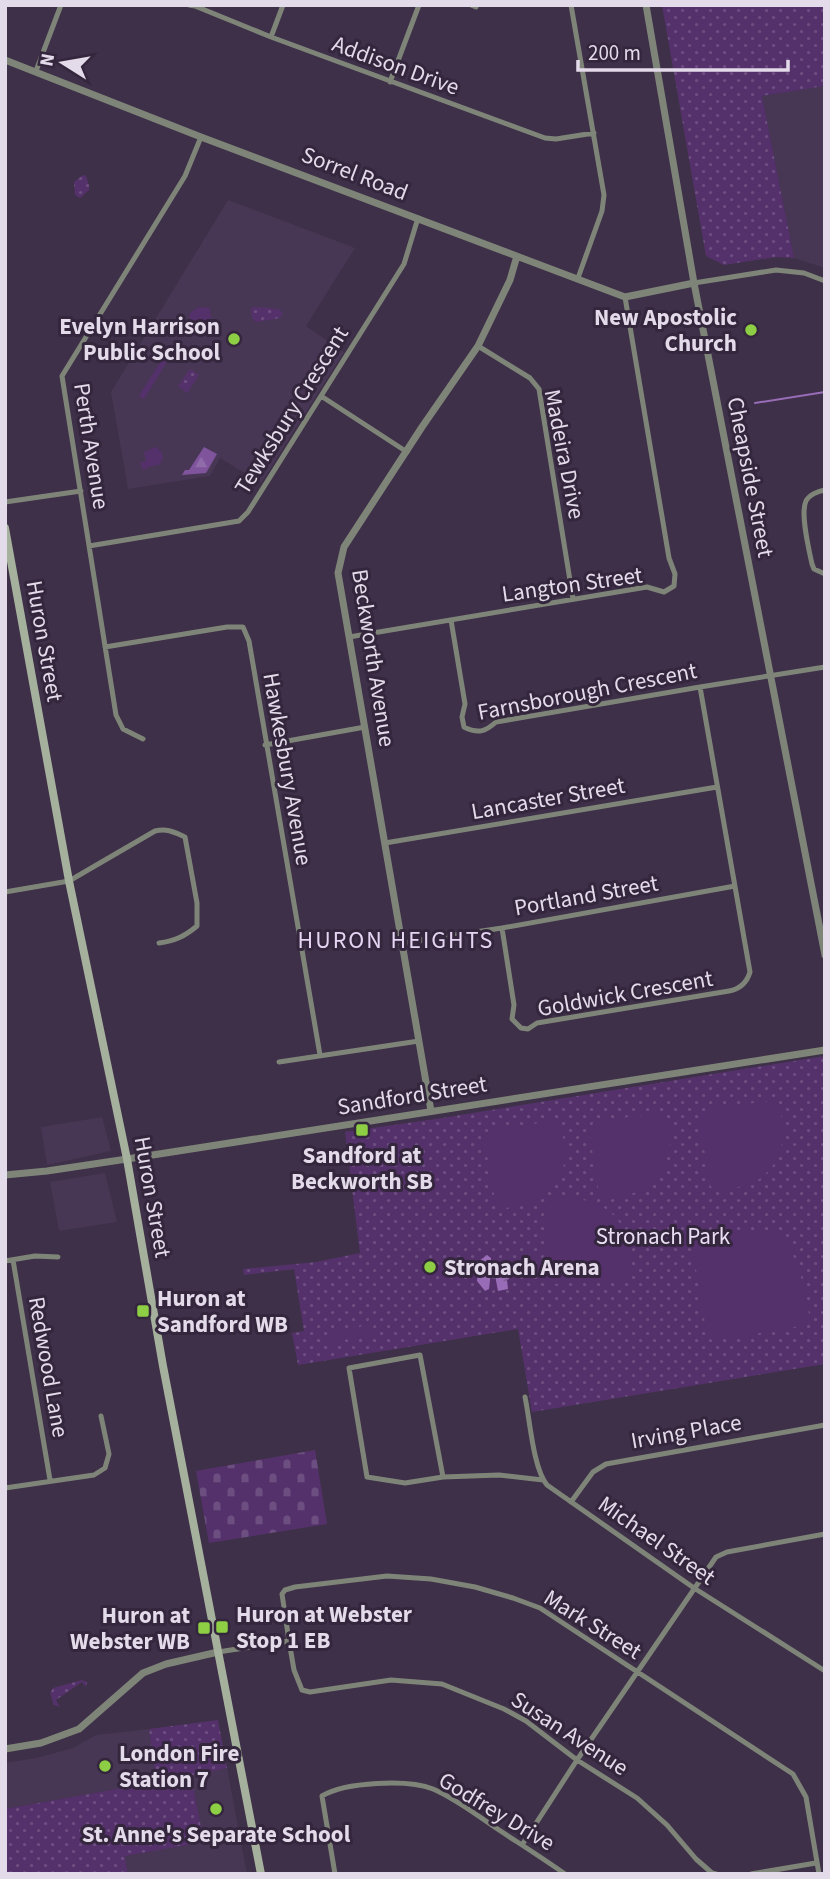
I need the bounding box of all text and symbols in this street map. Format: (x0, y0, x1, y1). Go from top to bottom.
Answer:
street label: Addison Drive (328, 27, 464, 104)
north arrow (28, 28, 98, 98)
scale bar (578, 28, 788, 72)
text: 200 m (588, 38, 641, 68)
text: N (33, 51, 62, 69)
street label: Sorrel Road (297, 138, 413, 209)
place label: New Apostolic Church (594, 301, 737, 360)
place label: Evelyn Harrison Public School (59, 310, 220, 369)
street label: Tewksbury Crescent (226, 320, 357, 501)
marker: New Apostolic Church (743, 322, 759, 338)
marker: Evelyn Harrison Public School (226, 331, 242, 347)
street label: Perth Avenue (65, 380, 118, 512)
street label: Madeira Drive (536, 386, 593, 522)
street label: Cheapside Street (719, 394, 782, 560)
street label: Langton Street (500, 558, 645, 611)
street label: Beckworth Avenue (343, 567, 404, 749)
street label: Huron Street (18, 578, 71, 705)
street label: Farnsborough Crescent (475, 654, 700, 729)
street label: Hawkesbury Avenue (254, 670, 321, 868)
street label: Lancaster Street (469, 769, 628, 828)
street label: Portland Street (511, 867, 661, 924)
district label: HURON HEIGHTS (298, 923, 494, 958)
street label: Goldwick Crescent (535, 962, 716, 1025)
street label: Sandford Street (335, 1067, 489, 1124)
marker: Sandford at Beckworth SB (354, 1122, 370, 1138)
street label: Huron Street (126, 1134, 179, 1261)
place label: Sandford at Beckworth SB (291, 1139, 433, 1198)
park label: Stronach Park (596, 1220, 731, 1253)
place label: Stronach Arena (444, 1251, 600, 1284)
marker: Stronach Arena (422, 1259, 438, 1275)
place label: Huron at Sandford WB (157, 1282, 288, 1341)
street label: Redwood Lane (20, 1294, 77, 1440)
marker: Huron at Sandford WB (135, 1303, 151, 1319)
street label: Irving Place (628, 1406, 744, 1457)
street label: Michael Street (591, 1488, 722, 1593)
street label: Mark Street (537, 1581, 648, 1668)
place label: Huron at Webster Stop 1 EB (236, 1598, 413, 1657)
place label: Huron at Webster WB (70, 1599, 190, 1658)
marker: Huron at Webster Stop 1 EB (214, 1619, 230, 1635)
marker: Huron at Webster WB (196, 1620, 212, 1636)
street label: Susan Avenue (505, 1683, 635, 1784)
place label: London Fire Station 7 (119, 1737, 240, 1796)
marker: London Fire Station 7 (97, 1758, 113, 1774)
street label: Godfrey Drive (432, 1764, 561, 1859)
marker: St. Anne's Separate School (208, 1801, 224, 1817)
place label: St. Anne's Separate School (82, 1818, 351, 1851)

